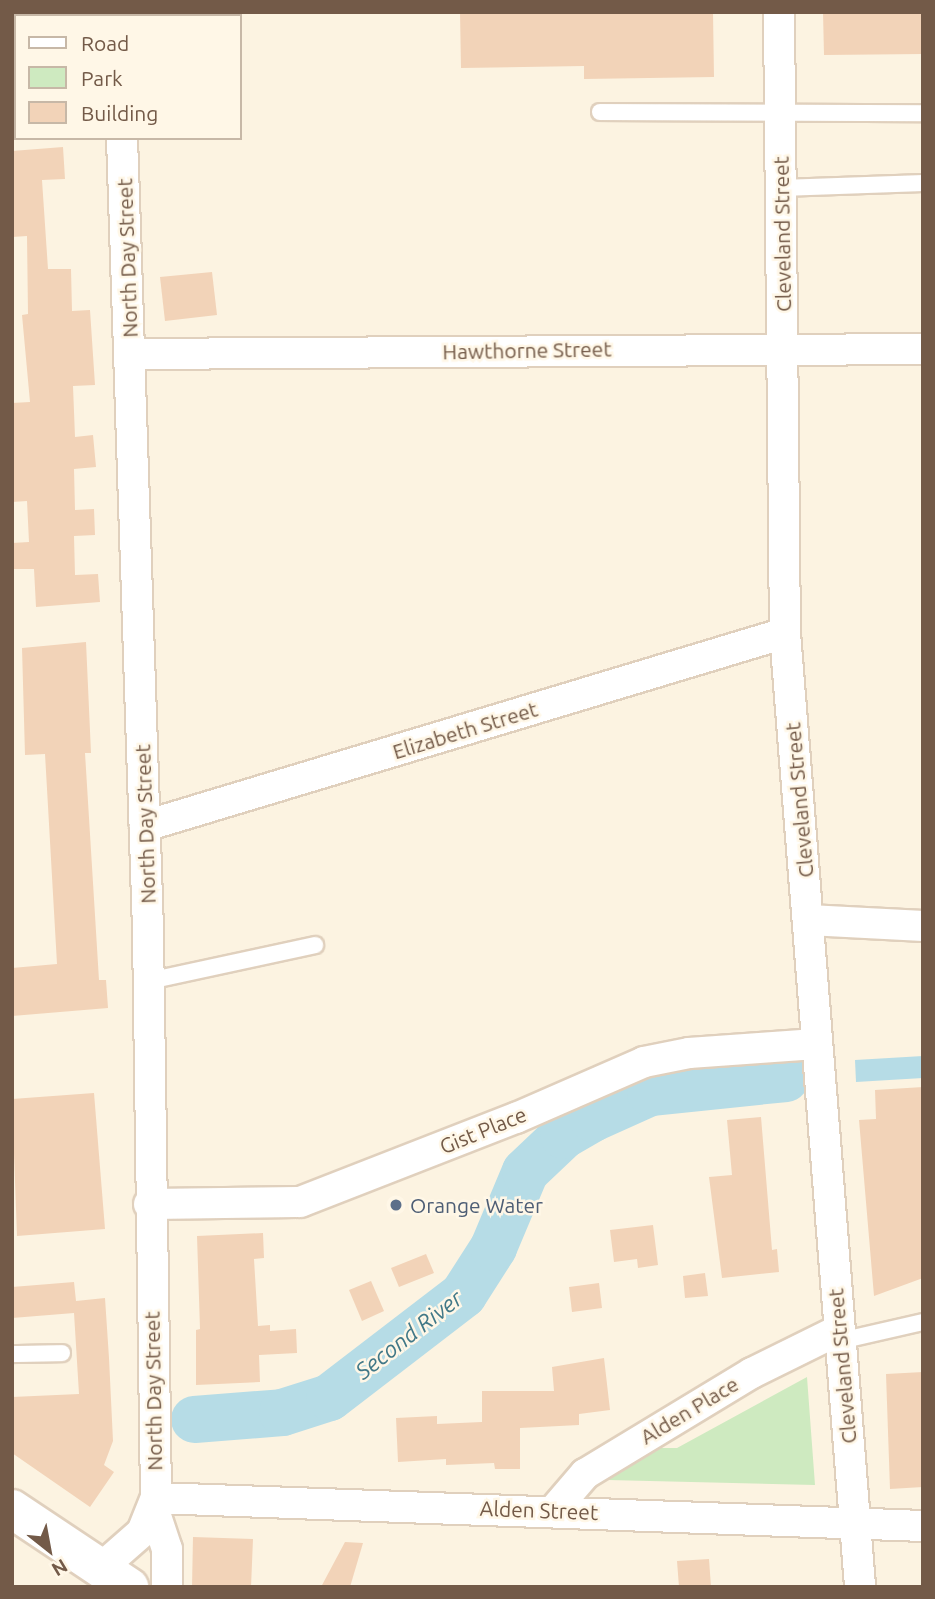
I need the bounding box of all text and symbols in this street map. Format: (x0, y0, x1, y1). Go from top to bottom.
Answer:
legend (14, 14, 242, 140)
text: Road (81, 31, 129, 55)
text: Park (81, 66, 123, 90)
text: Building (81, 101, 158, 125)
street label: Cleveland Street (768, 156, 796, 312)
street label: North Day Street (112, 178, 142, 338)
street label: Hawthorne Street (442, 336, 612, 364)
street label: Elizabeth Street (389, 696, 541, 764)
street label: Cleveland Street (780, 721, 818, 879)
street label: North Day Street (130, 744, 160, 904)
street label: Gist Place (436, 1101, 530, 1159)
place label: Orange Water (410, 1192, 543, 1218)
marker: Orange Water (388, 1197, 404, 1213)
water label: Second River (350, 1285, 468, 1385)
street label: Cleveland Street (823, 1287, 861, 1445)
street label: North Day Street (139, 1311, 167, 1471)
street label: Alden Place (635, 1371, 743, 1449)
street label: Alden Street (479, 1495, 599, 1525)
north arrow (14, 1515, 84, 1585)
text: N (48, 1555, 72, 1581)

